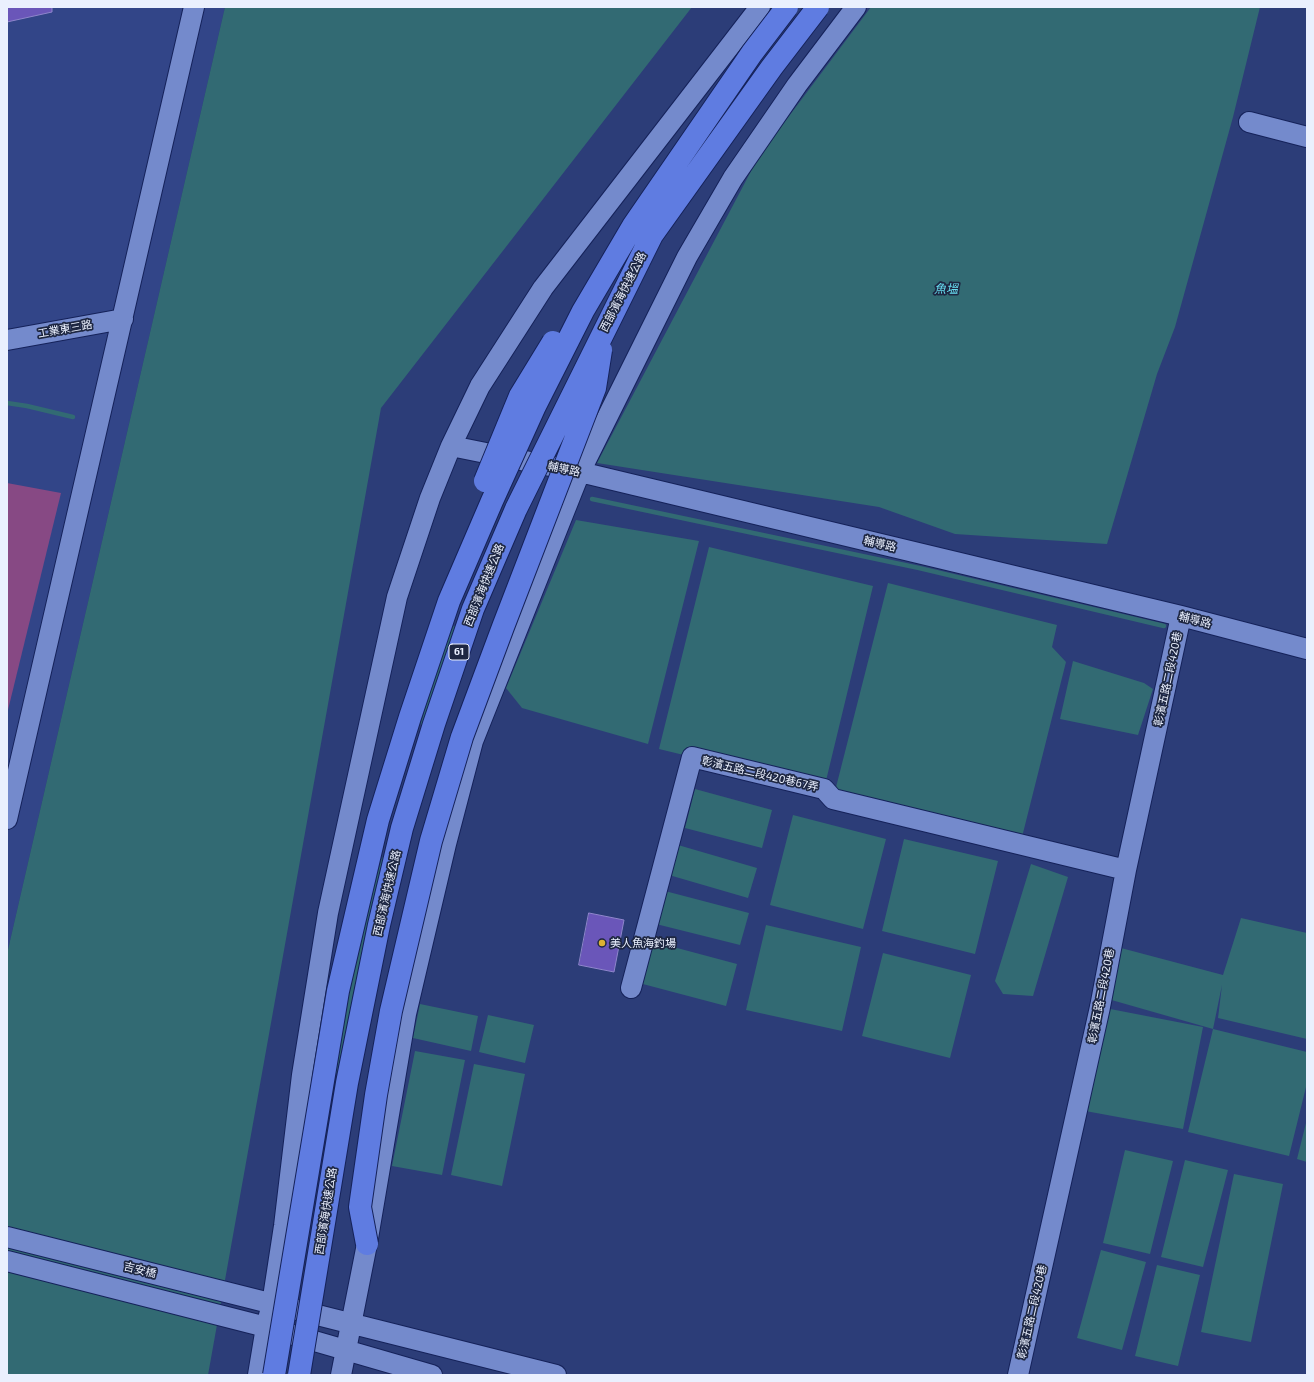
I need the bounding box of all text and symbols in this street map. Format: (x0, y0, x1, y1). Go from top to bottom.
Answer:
street label: 西部濱海快速公路 (597, 250, 649, 334)
water label: 魚塭 (934, 282, 958, 296)
street label: 工業東三路 (37, 318, 93, 340)
street label: 輔導路 (546, 459, 582, 479)
street label: 輔導路 (862, 534, 898, 554)
street label: 西部濱海快速公路 (461, 542, 507, 628)
street label: 輔導路 (1177, 610, 1213, 630)
street label: 彰濱五路二段420巷 (1152, 630, 1184, 728)
road number: 61 (449, 644, 469, 660)
street label: 彰濱五路二段420巷67弄 (700, 754, 820, 794)
street label: 西部濱海快速公路 (371, 849, 403, 937)
place label: 美人魚海釣場 (610, 936, 676, 950)
marker: 美人魚海釣場 (597, 938, 607, 948)
street label: 彰濱五路二段420巷 (1085, 947, 1117, 1045)
street label: 西部濱海快速公路 (313, 1167, 339, 1255)
street label: 吉安橋 (122, 1260, 158, 1280)
street label: 彰濱五路二段420巷 (1015, 1263, 1049, 1361)

